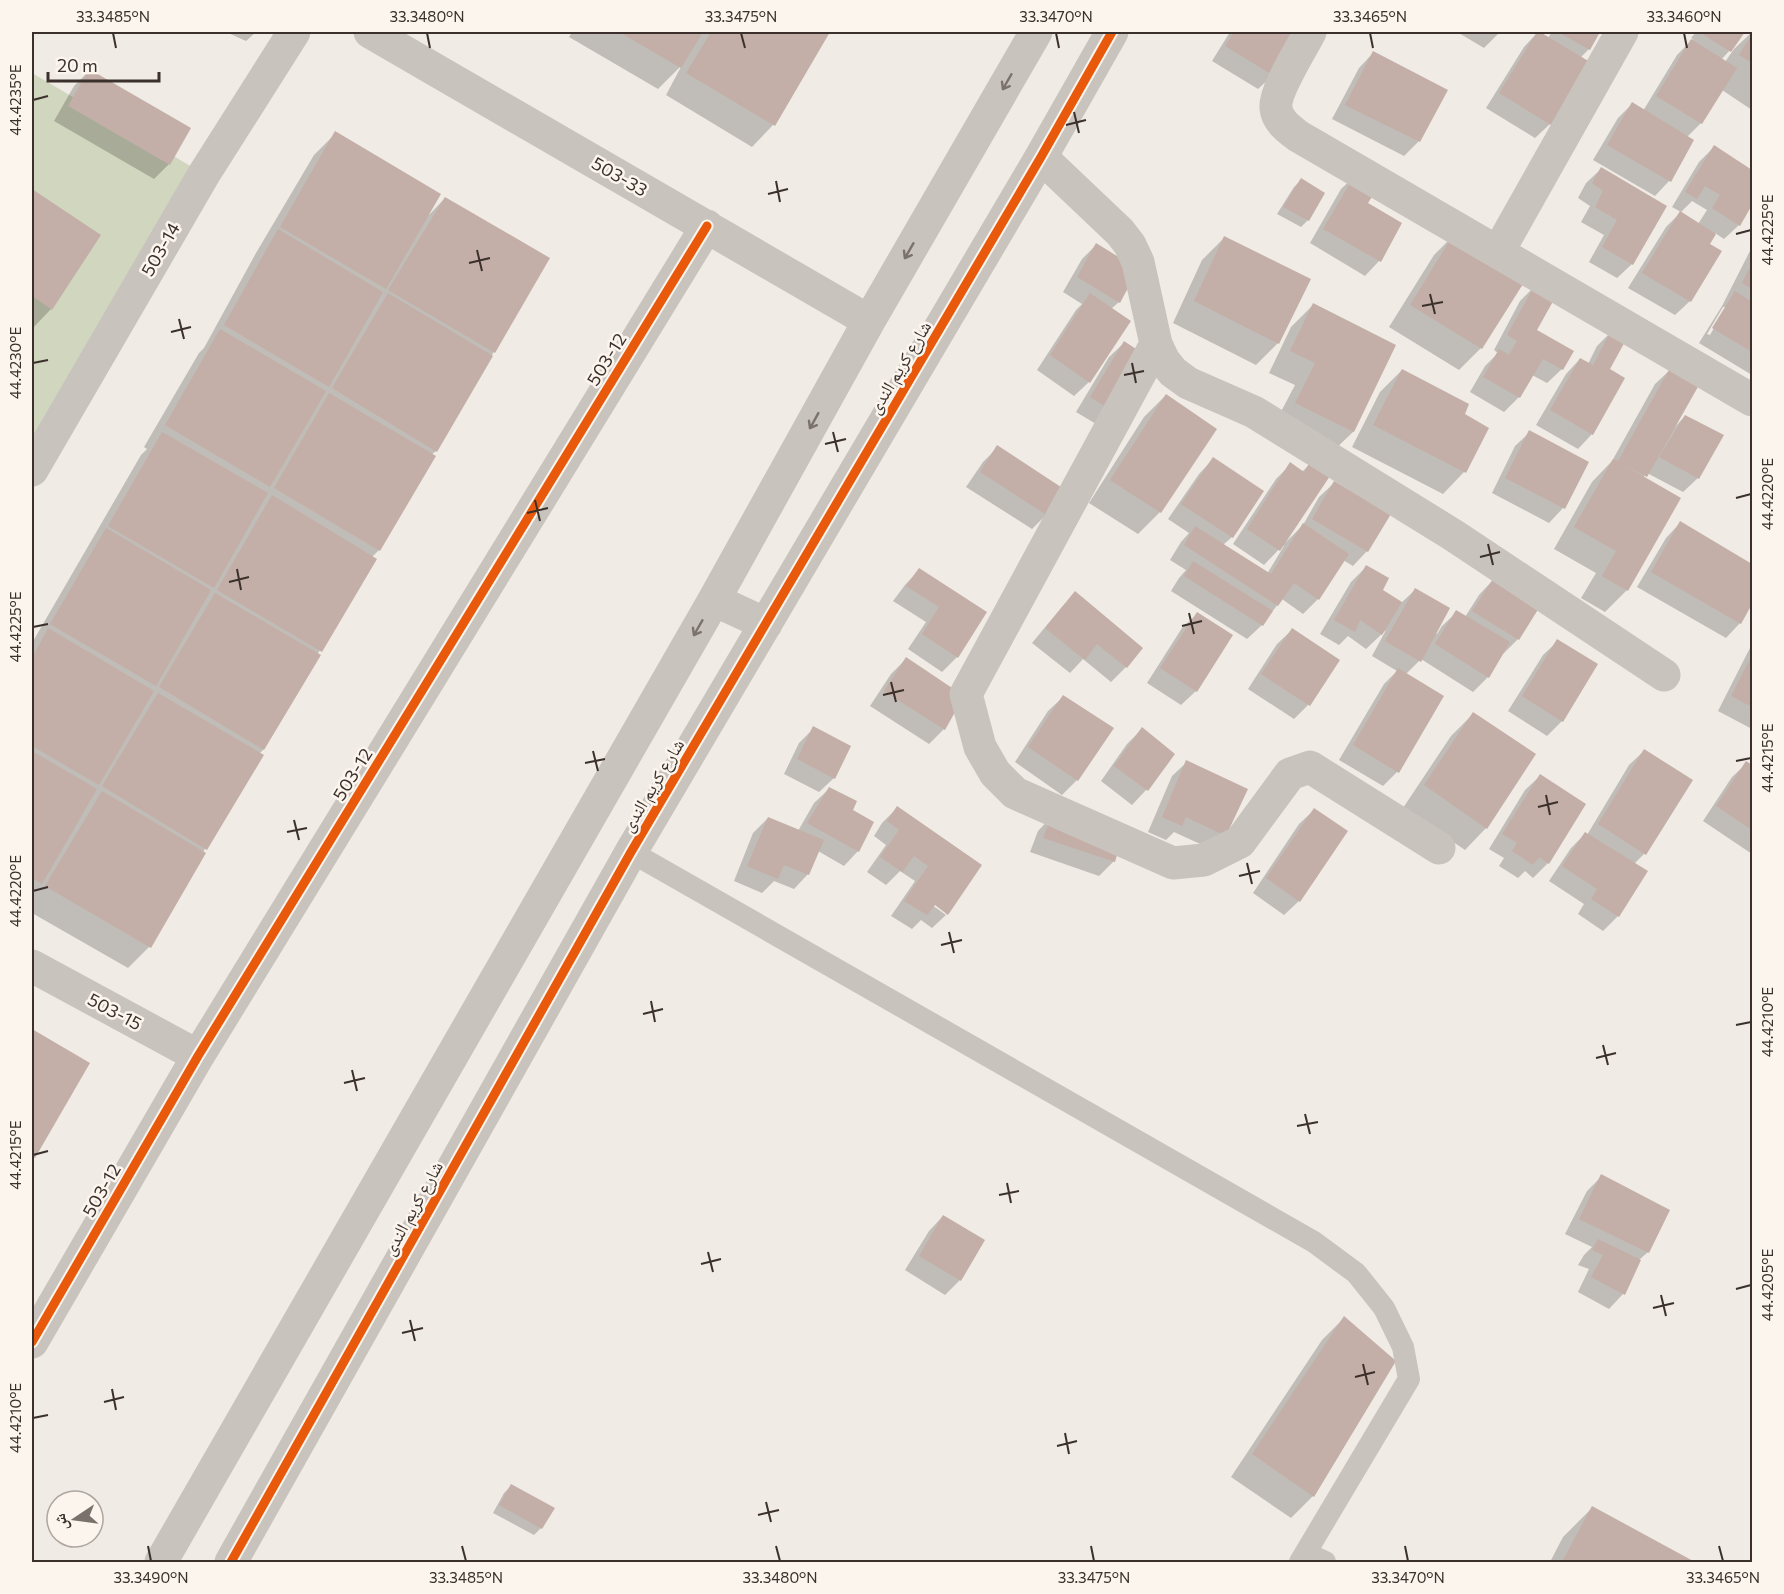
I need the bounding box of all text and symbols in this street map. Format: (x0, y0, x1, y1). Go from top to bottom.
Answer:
text: 33.3485°N (76, 7, 150, 25)
text: 33.3480°N (389, 7, 465, 25)
text: 33.3475°N (705, 7, 777, 25)
text: 33.3470°N (1019, 7, 1093, 25)
text: 33.3465°N (1333, 7, 1407, 25)
text: 33.3460°N (1646, 7, 1722, 25)
scale bar (48, 45, 159, 83)
text: 20 m (57, 54, 98, 76)
text: 44.4235°E (6, 64, 24, 136)
one-way arrow (1000, 73, 1012, 90)
street label: 503-33 (588, 151, 652, 201)
text: 44.4225°E (1758, 194, 1776, 266)
street label: 503-14 (136, 218, 184, 280)
one-way arrow (903, 242, 915, 259)
street label: شارع كريم الندى (863, 317, 937, 419)
text: 44.4230°E (6, 327, 24, 399)
street label: 503-12 (581, 329, 631, 389)
one-way arrow (808, 412, 819, 430)
text: 44.4220°E (1758, 458, 1776, 530)
text: 44.4225°E (6, 591, 24, 663)
one-way arrow (692, 619, 704, 636)
text: 44.4215°E (1758, 723, 1776, 793)
street label: شارع كريم الندى (616, 735, 690, 837)
street label: 503-12 (327, 744, 377, 804)
text: 44.4220°E (6, 855, 24, 927)
text: 44.4210°E (1758, 987, 1776, 1057)
street label: 503-15 (84, 988, 146, 1034)
text: 44.4215°E (6, 1120, 24, 1190)
street label: شارع كريم الندى (377, 1157, 449, 1260)
street label: 503-12 (77, 1160, 125, 1220)
text: 44.4205°E (1758, 1249, 1776, 1321)
text: 44.4210°E (6, 1383, 24, 1453)
north arrow (45, 1489, 105, 1549)
text: ش (49, 1512, 72, 1533)
text: 33.3490°N (113, 1568, 189, 1586)
text: 33.3485°N (429, 1568, 503, 1586)
text: 33.3480°N (742, 1568, 818, 1586)
text: 33.3475°N (1058, 1568, 1130, 1586)
text: 33.3470°N (1371, 1568, 1445, 1586)
text: 33.3465°N (1686, 1568, 1760, 1586)

